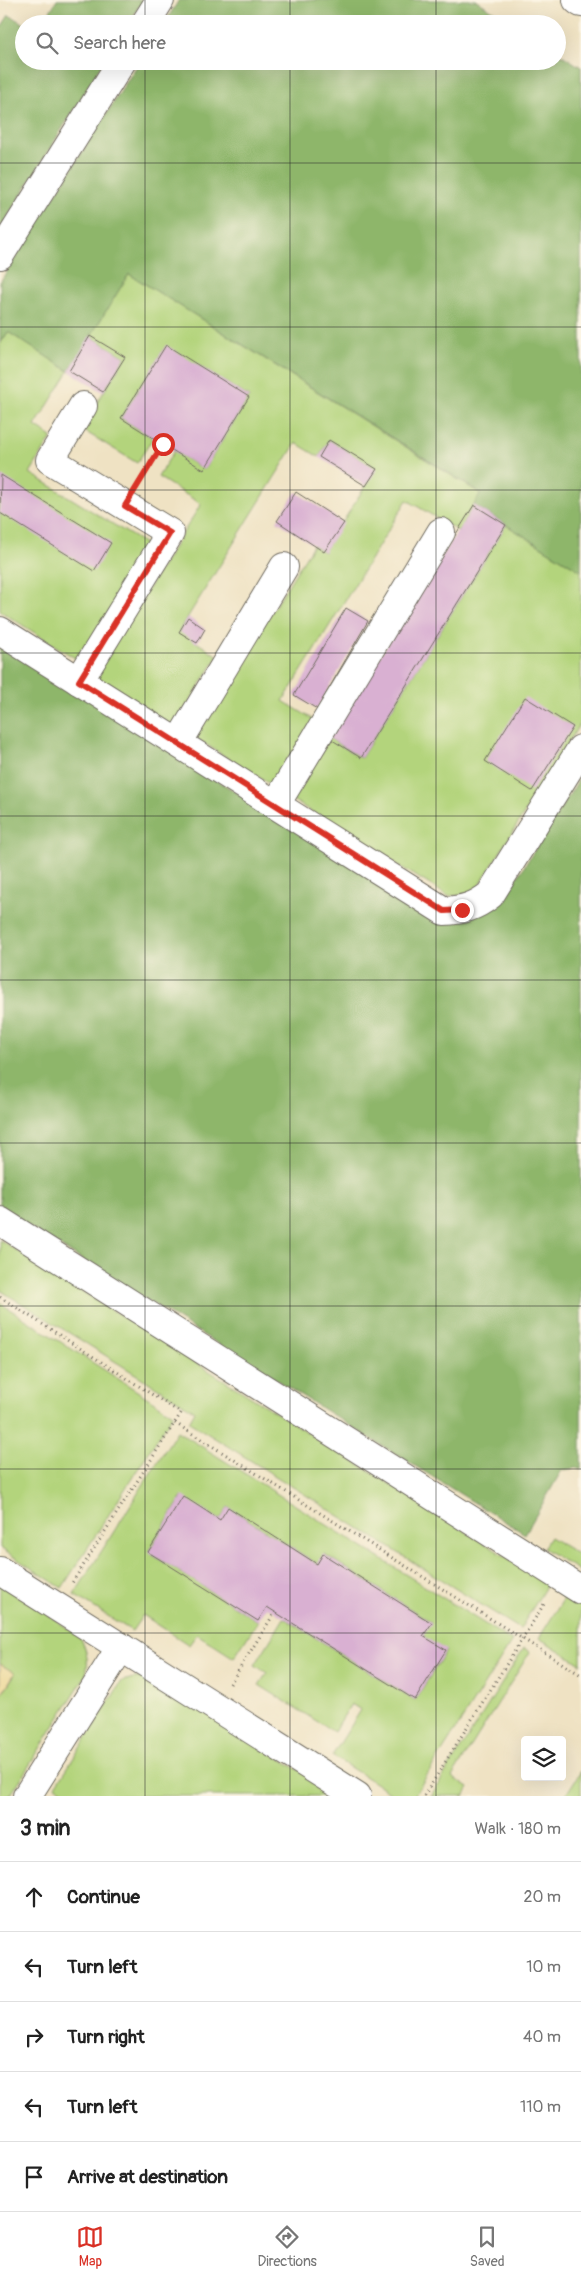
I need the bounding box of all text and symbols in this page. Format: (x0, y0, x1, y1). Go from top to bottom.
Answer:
search box (15, 15, 566, 70)
icon: search (33, 29, 61, 57)
text: Search here (73, 31, 166, 55)
route start (152, 433, 175, 456)
route end (451, 899, 474, 922)
map controls (521, 1736, 566, 1781)
button: layers (521, 1736, 566, 1781)
text: 3 min (20, 1815, 70, 1842)
text: Walk · 180 m (474, 1819, 561, 1839)
icon: ahead (20, 1883, 48, 1911)
text: Continue (67, 1885, 140, 1909)
text: 20 m (523, 1887, 561, 1907)
icon: left (20, 1953, 48, 1981)
text: Turn left (67, 1955, 137, 1979)
text: 10 m (526, 1957, 561, 1977)
icon: right (20, 2023, 48, 2051)
text: Turn right (67, 2025, 145, 2049)
text: 40 m (523, 2027, 561, 2047)
icon: left (20, 2093, 48, 2121)
text: Turn left (67, 2095, 137, 2119)
text: 110 m (520, 2097, 561, 2117)
icon: arrive (20, 2163, 48, 2191)
text: Arrive at destination (67, 2165, 228, 2189)
tab: Map (76, 2223, 104, 2270)
tab: Directions (257, 2223, 317, 2270)
tab: Saved (470, 2223, 505, 2270)

